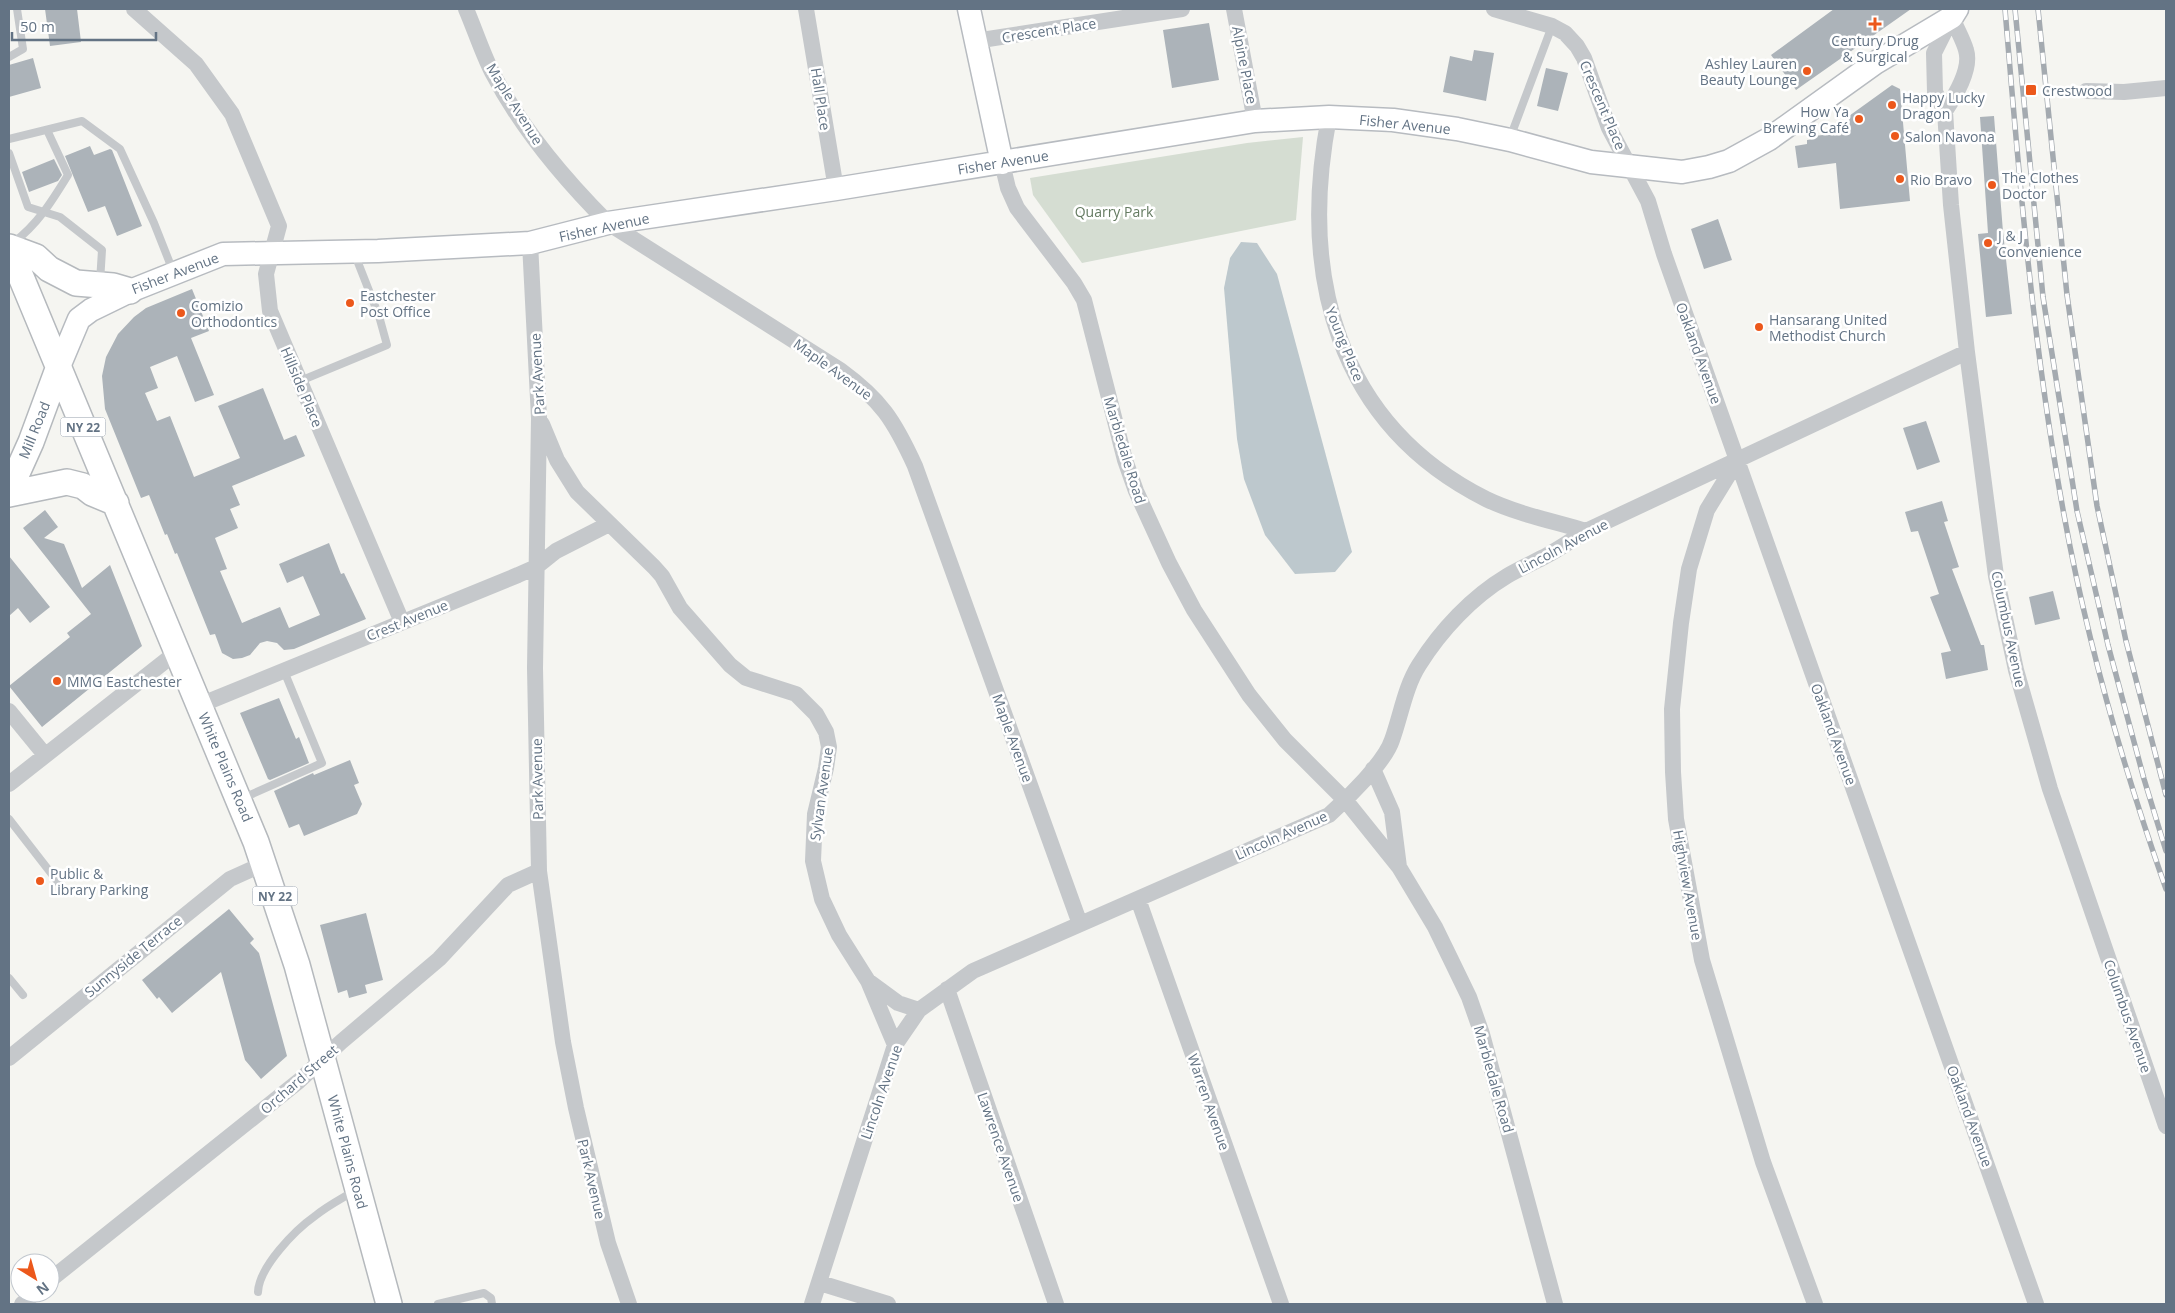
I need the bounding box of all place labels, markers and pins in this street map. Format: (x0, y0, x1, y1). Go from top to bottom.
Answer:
marker: Century Drug & Surgical (1869, 18, 1881, 30)
place label: Century Drug & Surgical (1831, 31, 1919, 66)
place label: Ashley Lauren Beauty Lounge (1700, 54, 1797, 89)
marker: Ashley Lauren Beauty Lounge (1801, 65, 1813, 77)
place label: Crestwood (2042, 81, 2112, 100)
marker: Crestwood (2024, 83, 2038, 97)
place label: Happy Lucky Dragon (1902, 88, 1986, 123)
marker: Happy Lucky Dragon (1886, 99, 1898, 111)
place label: How Ya Brewing Café (1763, 102, 1849, 137)
marker: How Ya Brewing Café (1853, 113, 1865, 125)
place label: Salon Navona (1905, 127, 1995, 146)
marker: Salon Navona (1889, 130, 1901, 142)
place label: The Clothes Doctor (2002, 168, 2079, 203)
place label: Rio Bravo (1910, 170, 1972, 189)
marker: Rio Bravo (1894, 173, 1906, 185)
marker: The Clothes Doctor (1986, 179, 1998, 191)
place label: J & J Convenience (1996, 226, 2082, 261)
marker: J & J Convenience (1982, 237, 1994, 249)
place label: Eastchester Post Office (360, 286, 436, 321)
place label: Comizio Orthodontics (191, 296, 277, 331)
marker: Eastchester Post Office (344, 297, 356, 309)
marker: Comizio Orthodontics (175, 307, 187, 319)
place label: Hansarang United Methodist Church (1769, 310, 1887, 345)
marker: Hansarang United Methodist Church (1753, 321, 1765, 333)
place label: MMG Eastchester (67, 672, 182, 691)
marker: MMG Eastchester (51, 675, 63, 687)
place label: Public & Library Parking (50, 864, 149, 899)
marker: Public & Library Parking (34, 875, 46, 887)

